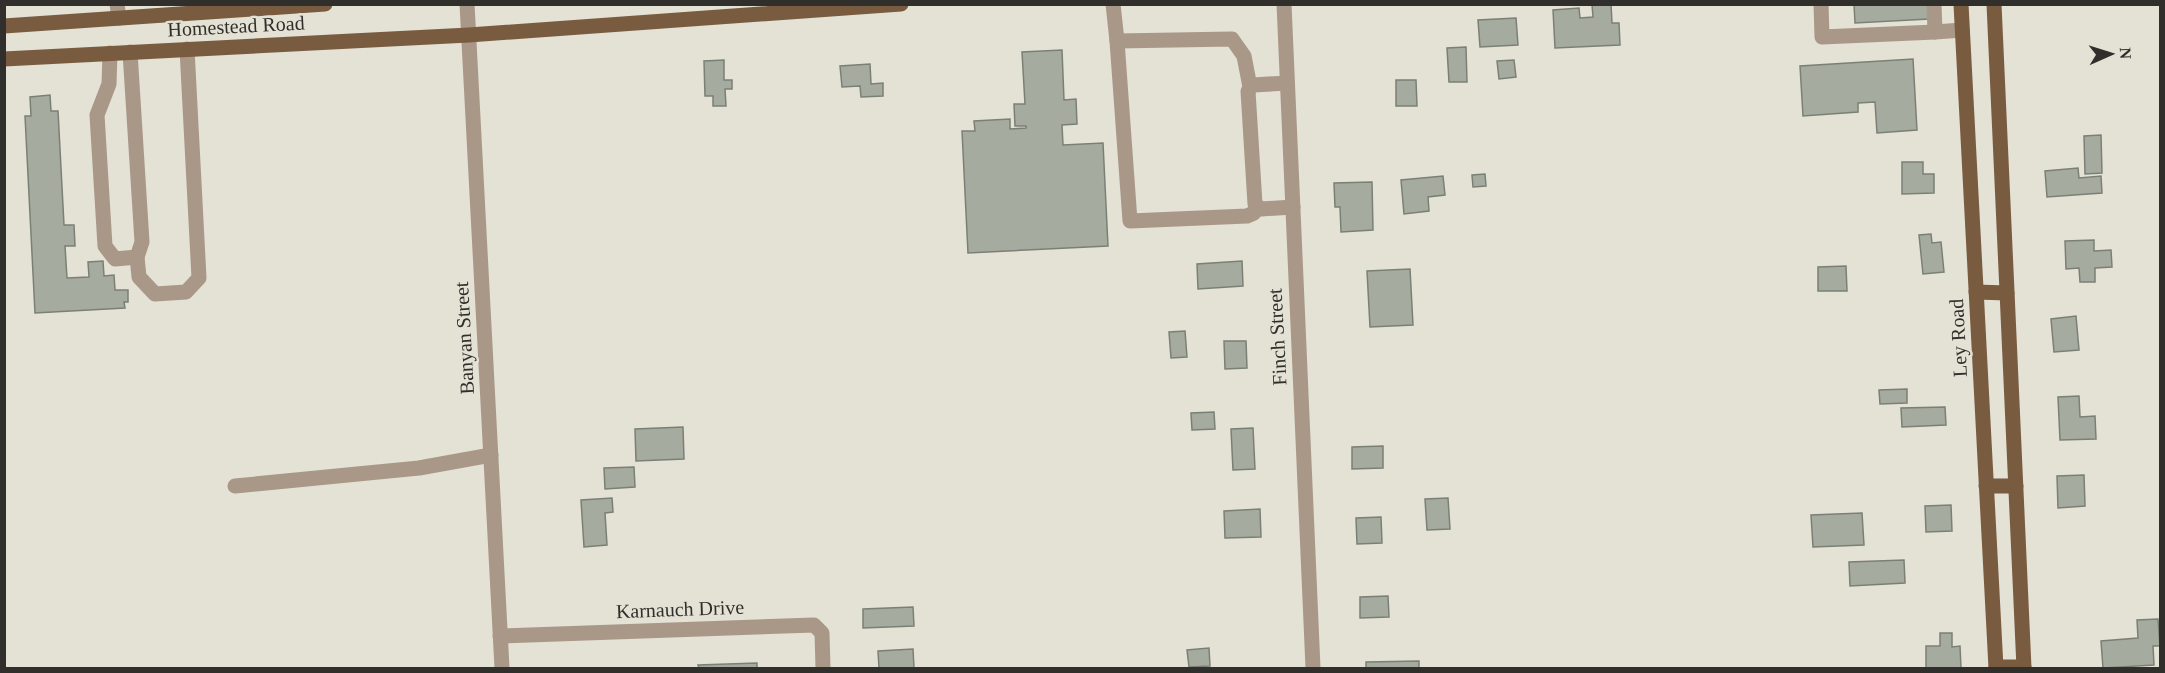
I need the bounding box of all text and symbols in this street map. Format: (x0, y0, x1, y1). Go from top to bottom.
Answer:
street label: Homestead Road (167, 11, 305, 41)
north arrow (2081, 24, 2141, 84)
text: N (2117, 47, 2134, 60)
street label: Banyan Street (450, 281, 479, 395)
street label: Finch Street (1263, 287, 1291, 386)
street label: Ley Road (1945, 298, 1972, 378)
street label: Karnauch Drive (616, 596, 745, 622)

